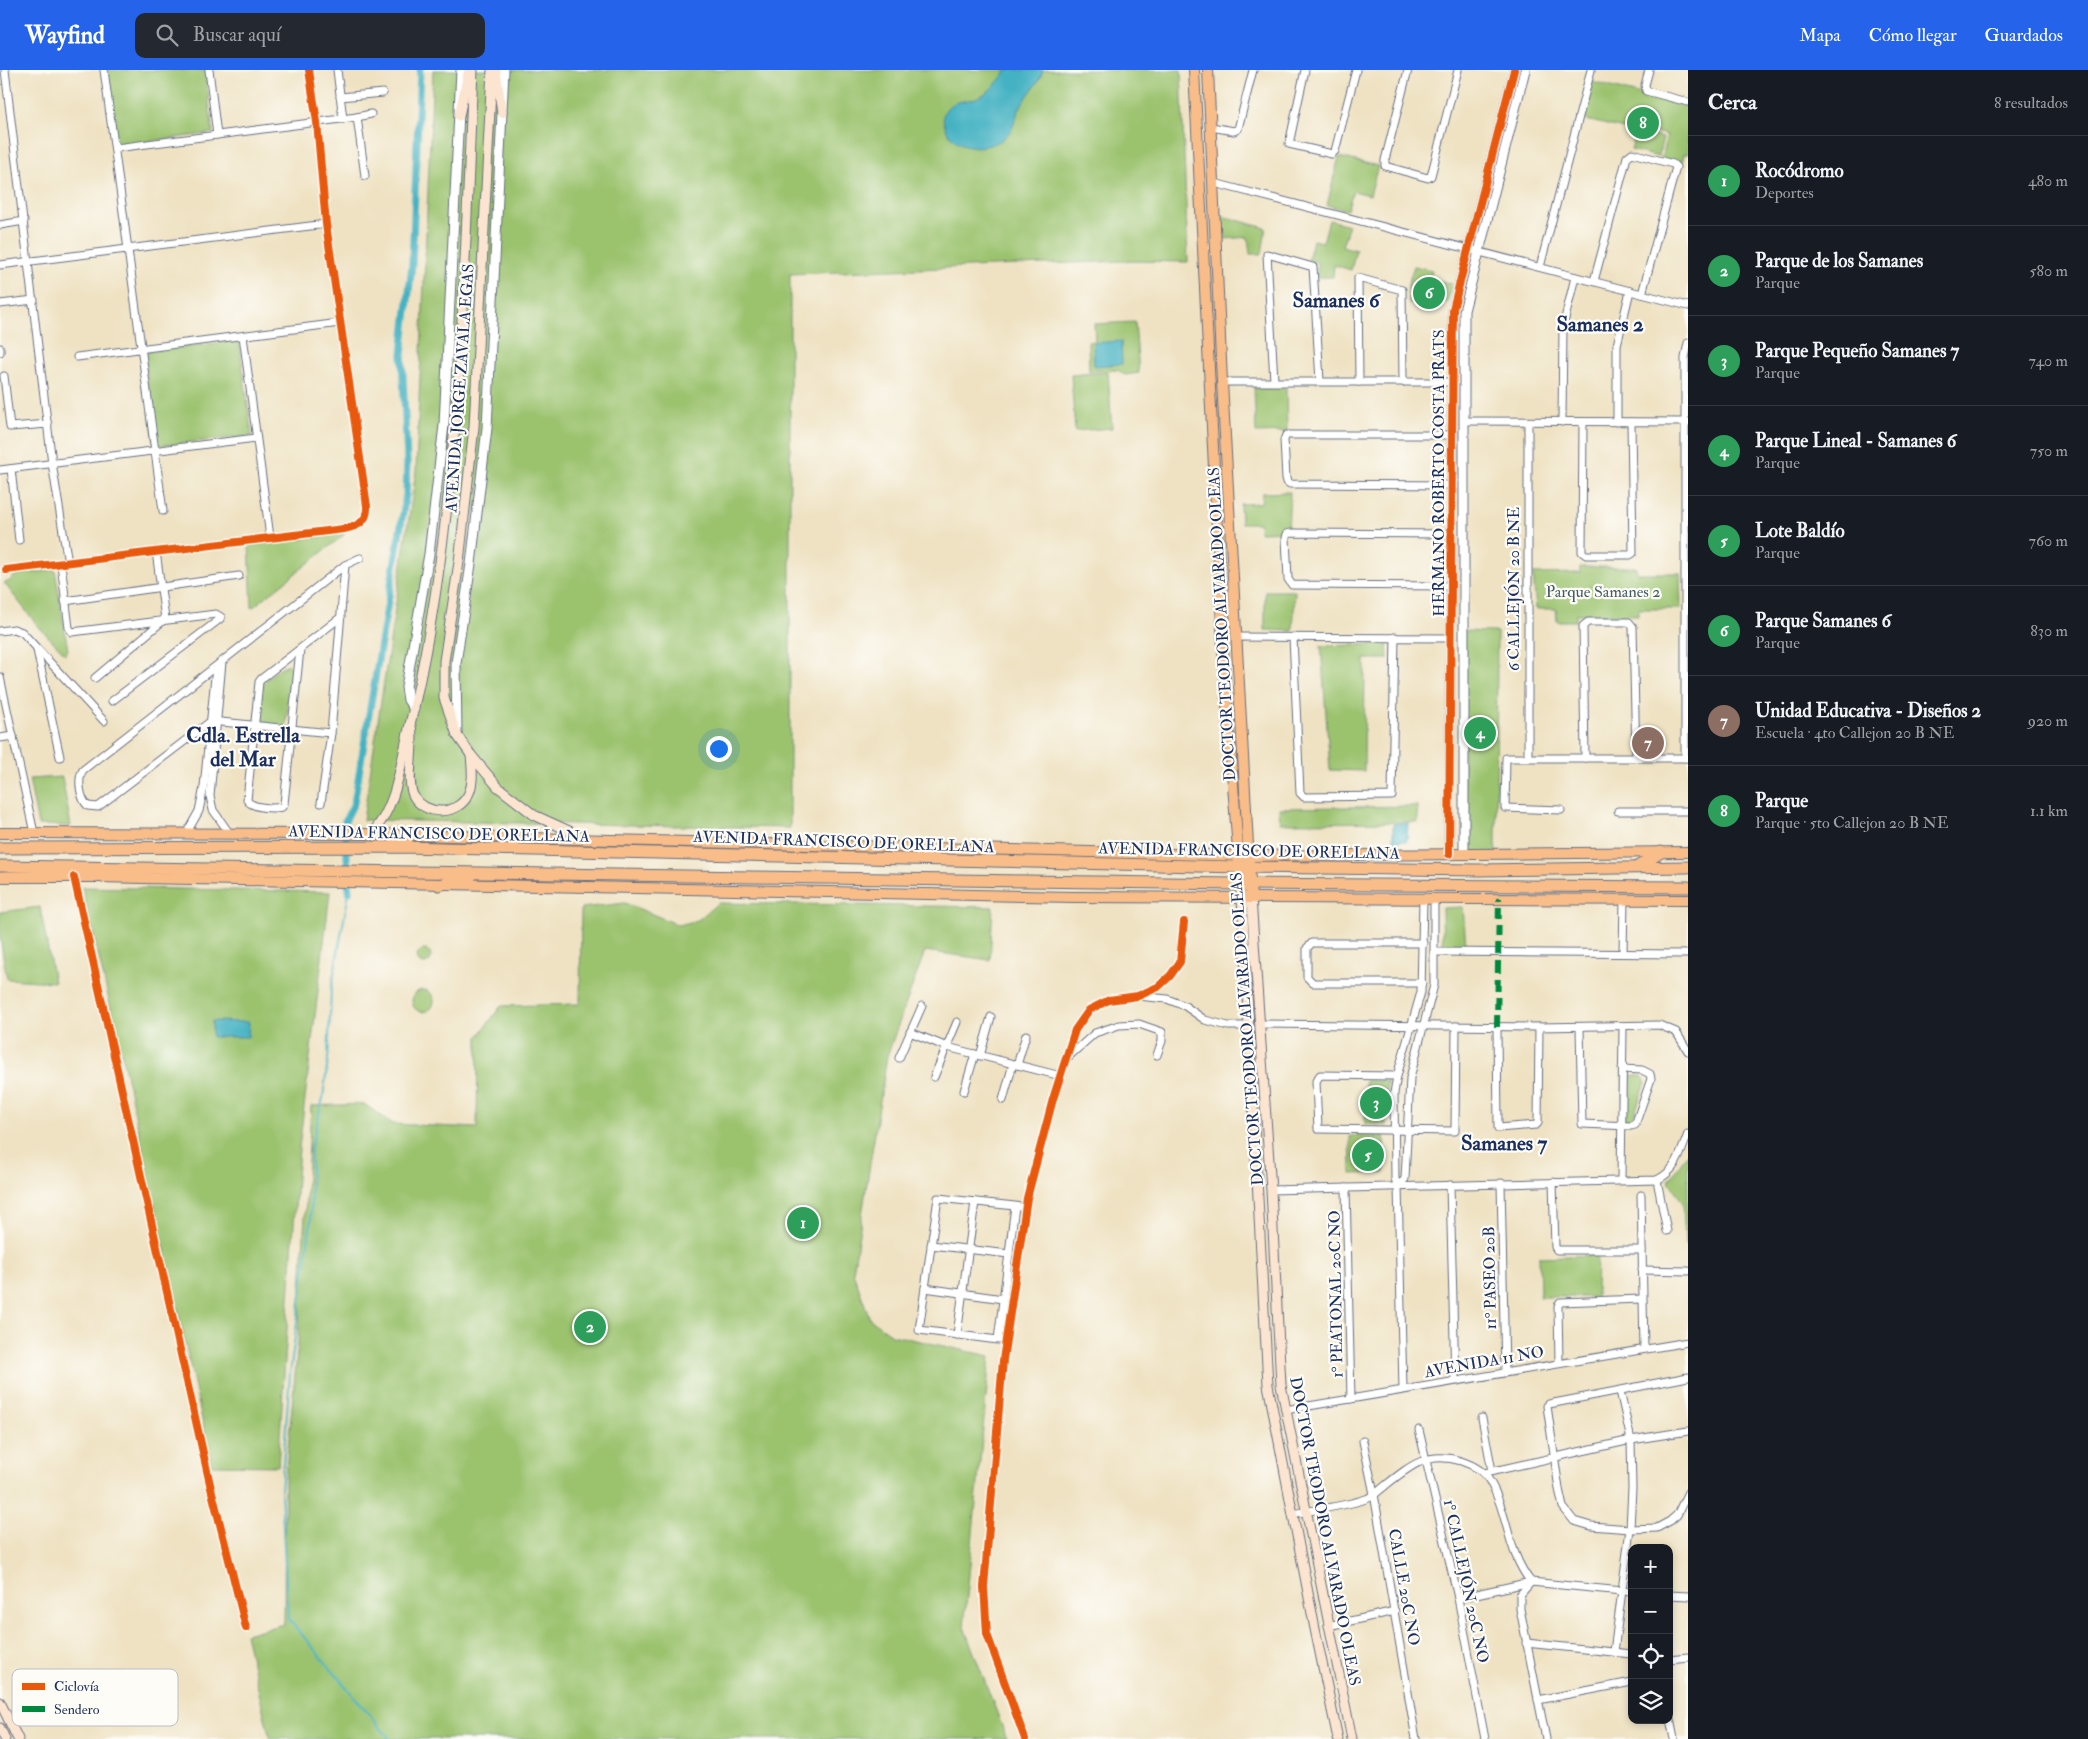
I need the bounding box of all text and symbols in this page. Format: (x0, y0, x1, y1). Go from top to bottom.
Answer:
search box (135, 13, 485, 58)
text: Wayfind (25, 20, 105, 51)
icon: search (153, 21, 181, 49)
text: Buscar aquí (193, 23, 281, 47)
text: Mapa (1800, 24, 1841, 47)
text: Cómo llegar (1869, 24, 1957, 47)
text: Guardados (1985, 24, 2063, 47)
text: Cerca (1708, 89, 1757, 116)
text: 8 resultados (1994, 93, 2068, 113)
pin: 8 (1627, 104, 1659, 142)
text: Rocódromo (1755, 159, 1844, 183)
text: 1 (1721, 171, 1727, 191)
text: 480 m (2028, 171, 2068, 191)
text: Deportes (1755, 183, 1814, 203)
text: Parque de los Samanes (1755, 249, 1923, 273)
text: 2 (1720, 261, 1728, 281)
text: 580 m (2029, 261, 2068, 281)
street label: AVENIDA JORGE ZAVALA EGAS (441, 263, 480, 514)
text: Parque (1755, 273, 1800, 293)
pin: 6 (1413, 274, 1445, 312)
district label: Samanes 6 (1292, 287, 1381, 314)
district label: Samanes 2 (1556, 311, 1644, 338)
street label: HERMANO ROBERTO COSTA PRATS (1429, 329, 1449, 617)
text: Parque Pequeño Samanes 7 (1755, 339, 1959, 363)
text: 3 (1721, 351, 1727, 371)
text: 740 m (2028, 351, 2068, 371)
text: Parque (1755, 363, 1800, 383)
text: Parque Lineal - Samanes 6 (1755, 429, 1956, 453)
text: 4 (1720, 441, 1728, 461)
text: 750 m (2030, 441, 2068, 461)
text: Parque (1755, 453, 1800, 473)
street label: DOCTOR TEODORO ALVARADO OLEAS (1204, 466, 1240, 781)
street label: 6 CALLEJÓN 20 B NE (1503, 507, 1525, 671)
text: Lote Baldío (1755, 519, 1845, 543)
text: 5 (1720, 531, 1728, 551)
text: 760 m (2029, 531, 2068, 551)
text: Parque (1755, 543, 1800, 563)
park label: Parque Samanes 2 (1546, 582, 1660, 602)
text: Parque Samanes 6 (1755, 609, 1891, 633)
text: 6 (1720, 621, 1728, 641)
text: 830 m (2030, 621, 2068, 641)
text: Parque (1755, 633, 1800, 653)
text: Unidad Educativa - Diseños 2 (1755, 699, 1981, 723)
text: 7 (1720, 711, 1728, 731)
text: 920 m (2028, 711, 2068, 731)
pin: 4 (1464, 714, 1496, 752)
district label: Cdla. Estrella del Mar (186, 722, 301, 773)
text: Escuela · 4to Callejon 20 B NE (1755, 723, 1954, 743)
pin: 7 (1632, 724, 1664, 762)
your location (706, 736, 732, 762)
text: Parque (1755, 789, 1808, 813)
text: 8 (1720, 801, 1728, 821)
text: 1.1 km (2030, 801, 2068, 821)
text: Parque · 5to Callejon 20 B NE (1755, 813, 1948, 833)
street label: AVENIDA FRANCISCO DE ORELLANA (287, 821, 590, 847)
street label: AVENIDA FRANCISCO DE ORELLANA (692, 827, 995, 857)
street label: AVENIDA FRANCISCO DE ORELLANA (1097, 838, 1400, 864)
street label: DOCTOR TEODORO ALVARADO OLEAS (1226, 871, 1268, 1186)
pin: 3 (1360, 1084, 1392, 1122)
district label: Samanes 7 (1461, 1130, 1547, 1157)
pin: 5 (1352, 1136, 1384, 1174)
pin: 1 (787, 1204, 819, 1242)
street label: 1° PEATONAL 20C NO (1325, 1210, 1347, 1378)
street label: 11° PASEO 20B (1479, 1226, 1501, 1330)
pin: 2 (574, 1308, 606, 1346)
street label: AVENIDA 11 NO (1422, 1342, 1546, 1383)
street label: DOCTOR TEODORO ALVARADO OLEAS (1285, 1375, 1365, 1687)
street label: 1° CALLEJÓN 20C NO (1438, 1497, 1494, 1665)
street label: CALLE 20C NO (1384, 1527, 1424, 1647)
map controls (1628, 1544, 1673, 1724)
button: + (1628, 1544, 1673, 1589)
button: − (1628, 1589, 1673, 1634)
button: locate (1628, 1634, 1673, 1679)
legend (12, 1669, 178, 1726)
text: Ciclovía (54, 1678, 99, 1695)
button: layers (1628, 1679, 1673, 1724)
text: Sendero (54, 1701, 100, 1718)

